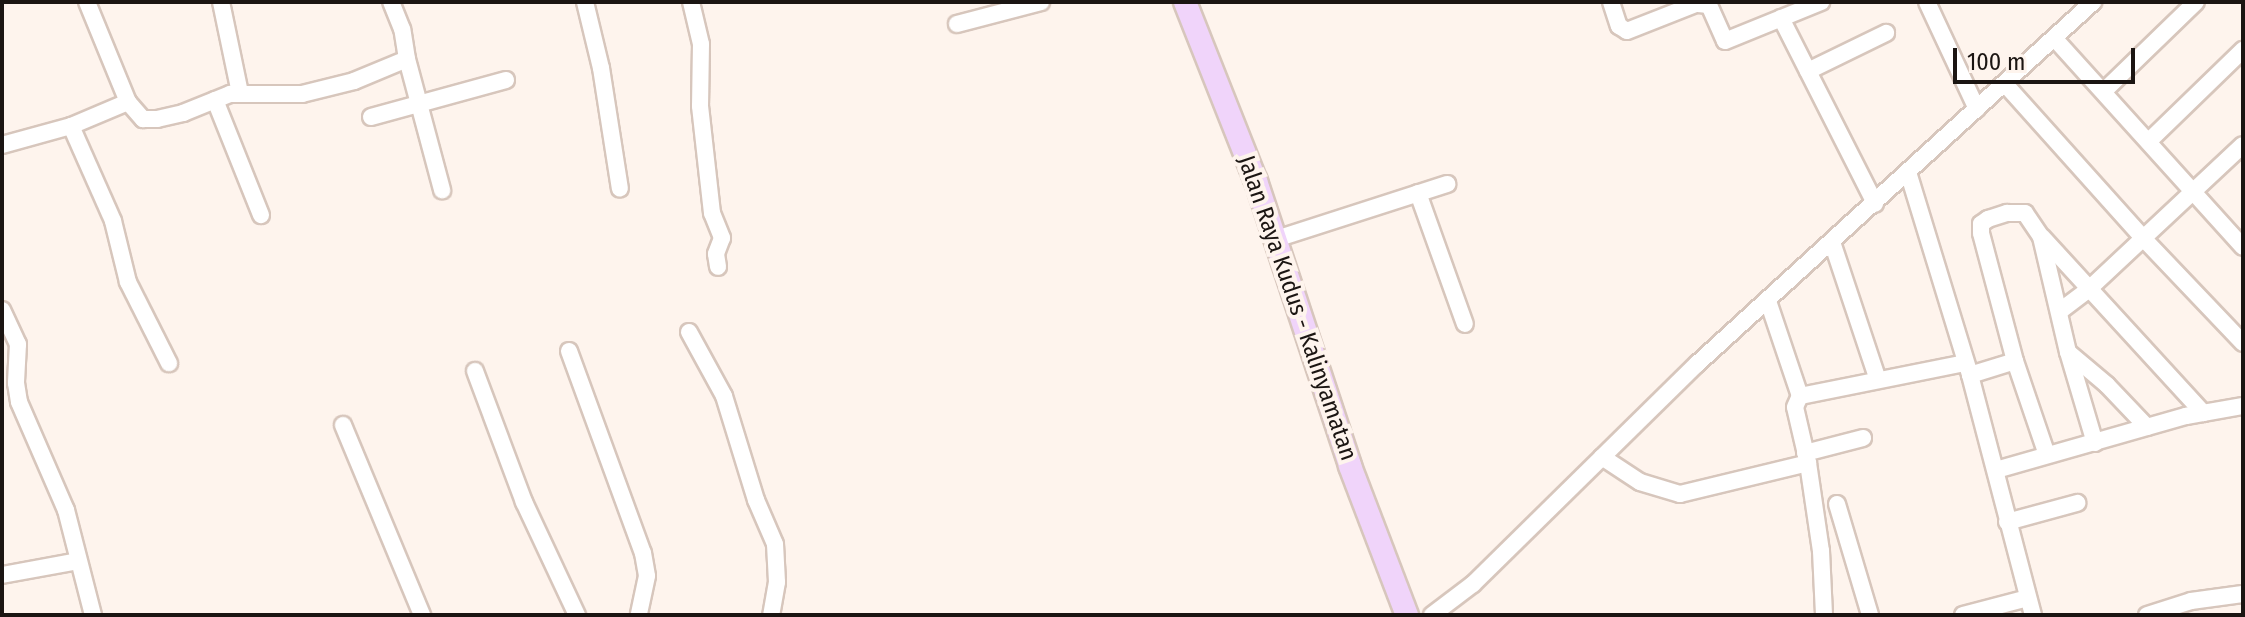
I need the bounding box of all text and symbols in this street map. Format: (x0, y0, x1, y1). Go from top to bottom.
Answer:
scale bar (1957, 32, 2139, 82)
text: 100 m (1967, 48, 2025, 76)
street label: Jalan Raya Kudus - Kalinyamatan (1231, 152, 1363, 464)

